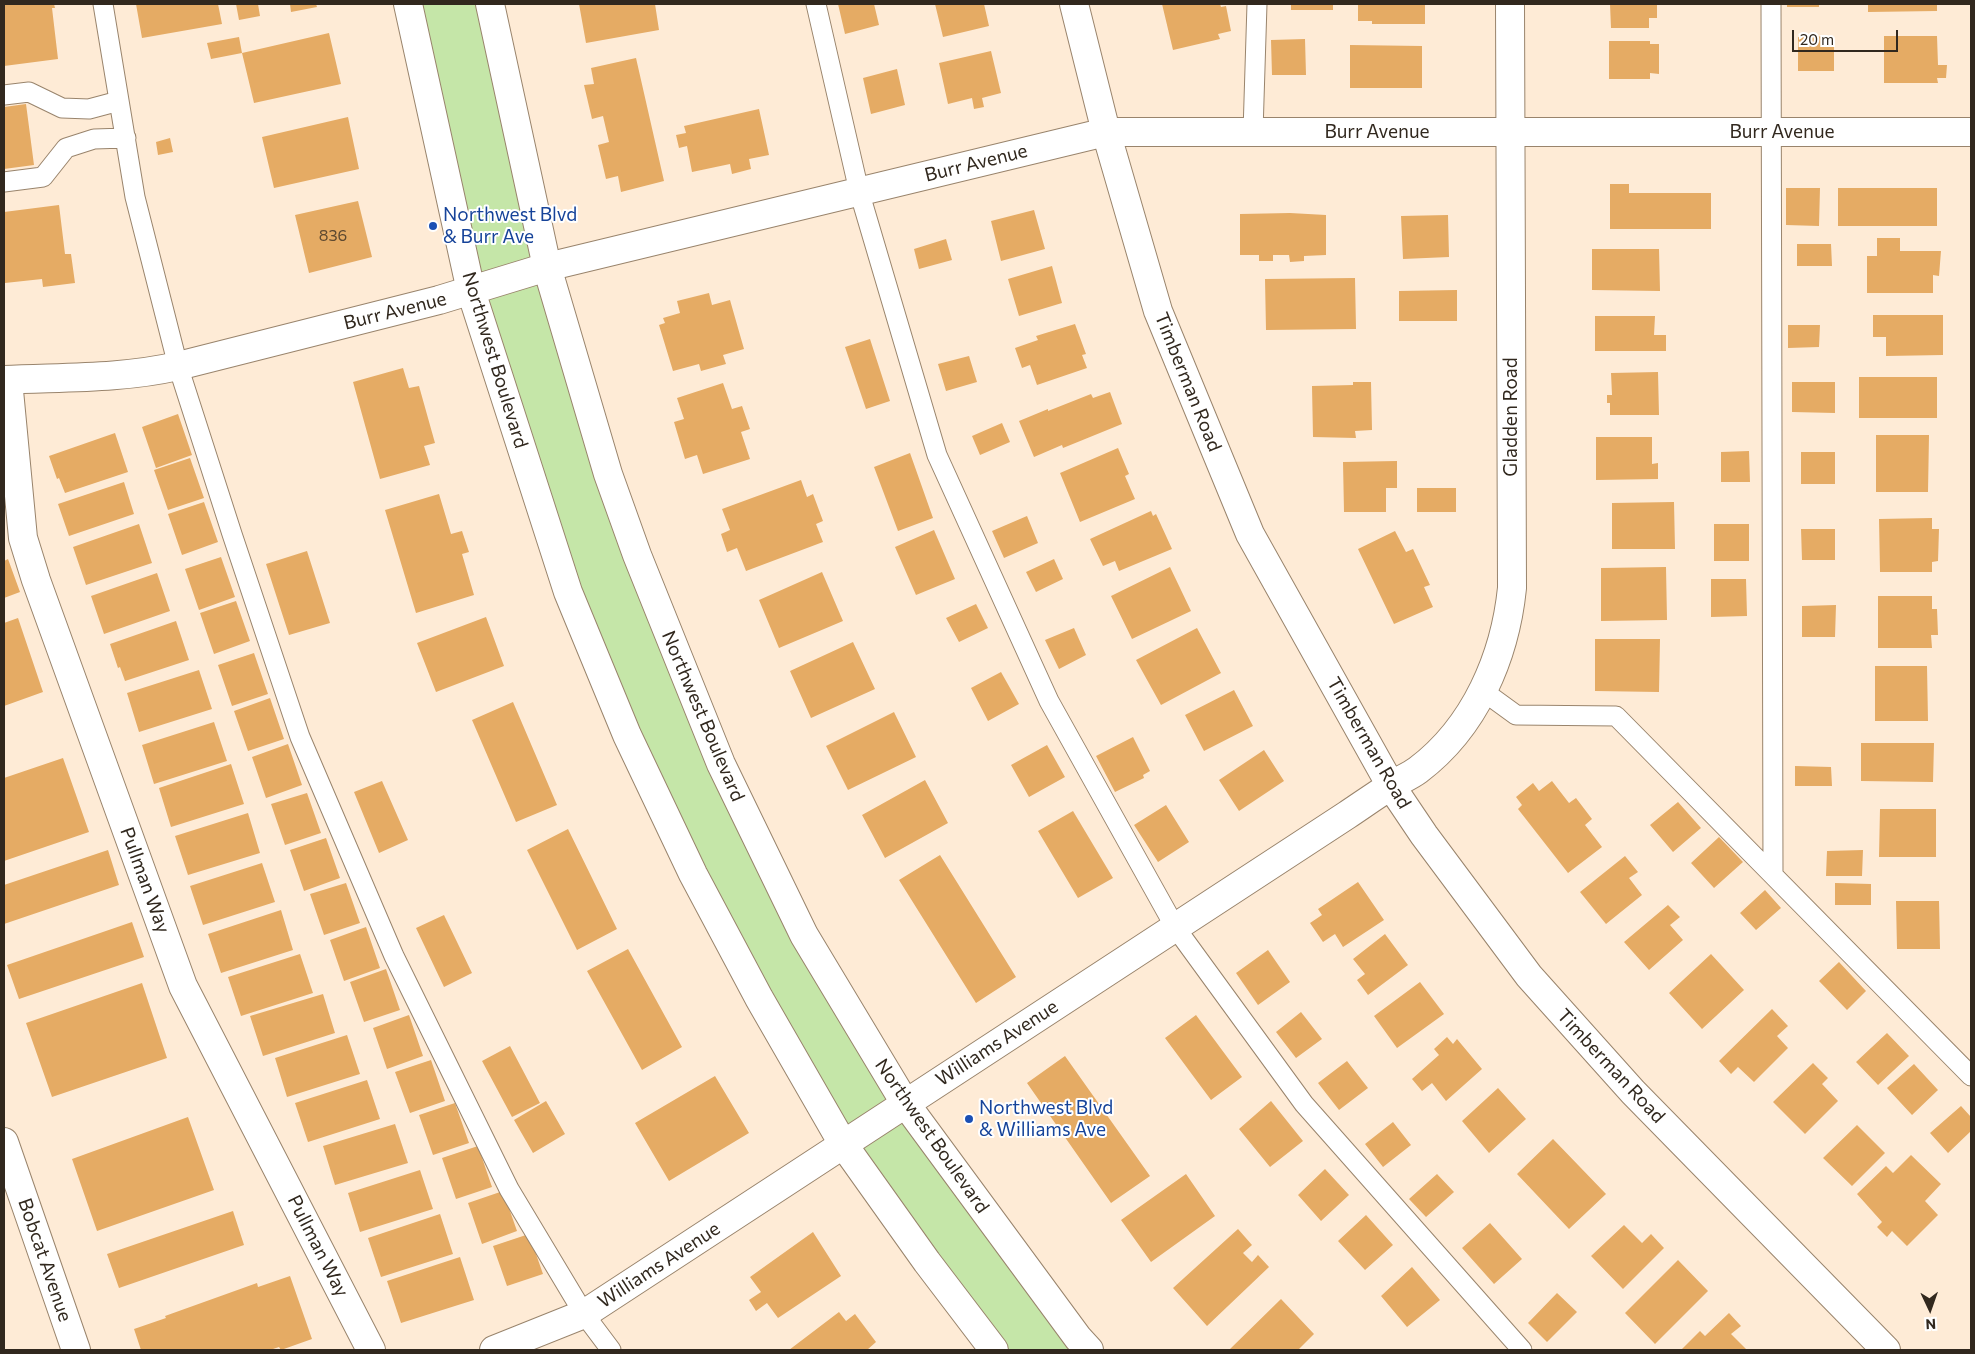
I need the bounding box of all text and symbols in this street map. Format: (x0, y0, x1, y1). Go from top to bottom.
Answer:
scale bar (1795, 20, 1901, 52)
text: 20 m (1800, 30, 1834, 48)
street label: Burr Avenue (1324, 121, 1430, 143)
street label: Burr Avenue (1729, 121, 1835, 143)
street label: Burr Avenue (922, 139, 1030, 187)
place label: Northwest Blvd & Burr Ave (443, 204, 577, 248)
marker: Northwest Blvd & Burr Ave (427, 220, 439, 232)
house number: 836 (319, 226, 347, 246)
street label: Northwest Boulevard (457, 269, 533, 451)
street label: Burr Avenue (341, 287, 449, 335)
street label: Timberman Road (1150, 309, 1226, 455)
street label: Gladden Road (1500, 357, 1522, 477)
street label: Northwest Boulevard (657, 627, 749, 805)
street label: Timberman Road (1322, 673, 1416, 813)
street label: Pullman Way (115, 824, 175, 936)
street label: Williams Avenue (932, 995, 1062, 1091)
street label: Timberman Road (1552, 1004, 1670, 1128)
street label: Northwest Boulevard (870, 1054, 994, 1218)
place label: Northwest Blvd & Williams Ave (979, 1097, 1113, 1141)
marker: Northwest Blvd & Williams Ave (963, 1113, 975, 1125)
street label: Pullman Way (283, 1191, 353, 1301)
street label: Bobcat Avenue (13, 1195, 77, 1325)
street label: Williams Avenue (594, 1217, 724, 1313)
north arrow (1905, 1284, 1955, 1334)
text: N (1925, 1316, 1936, 1333)

